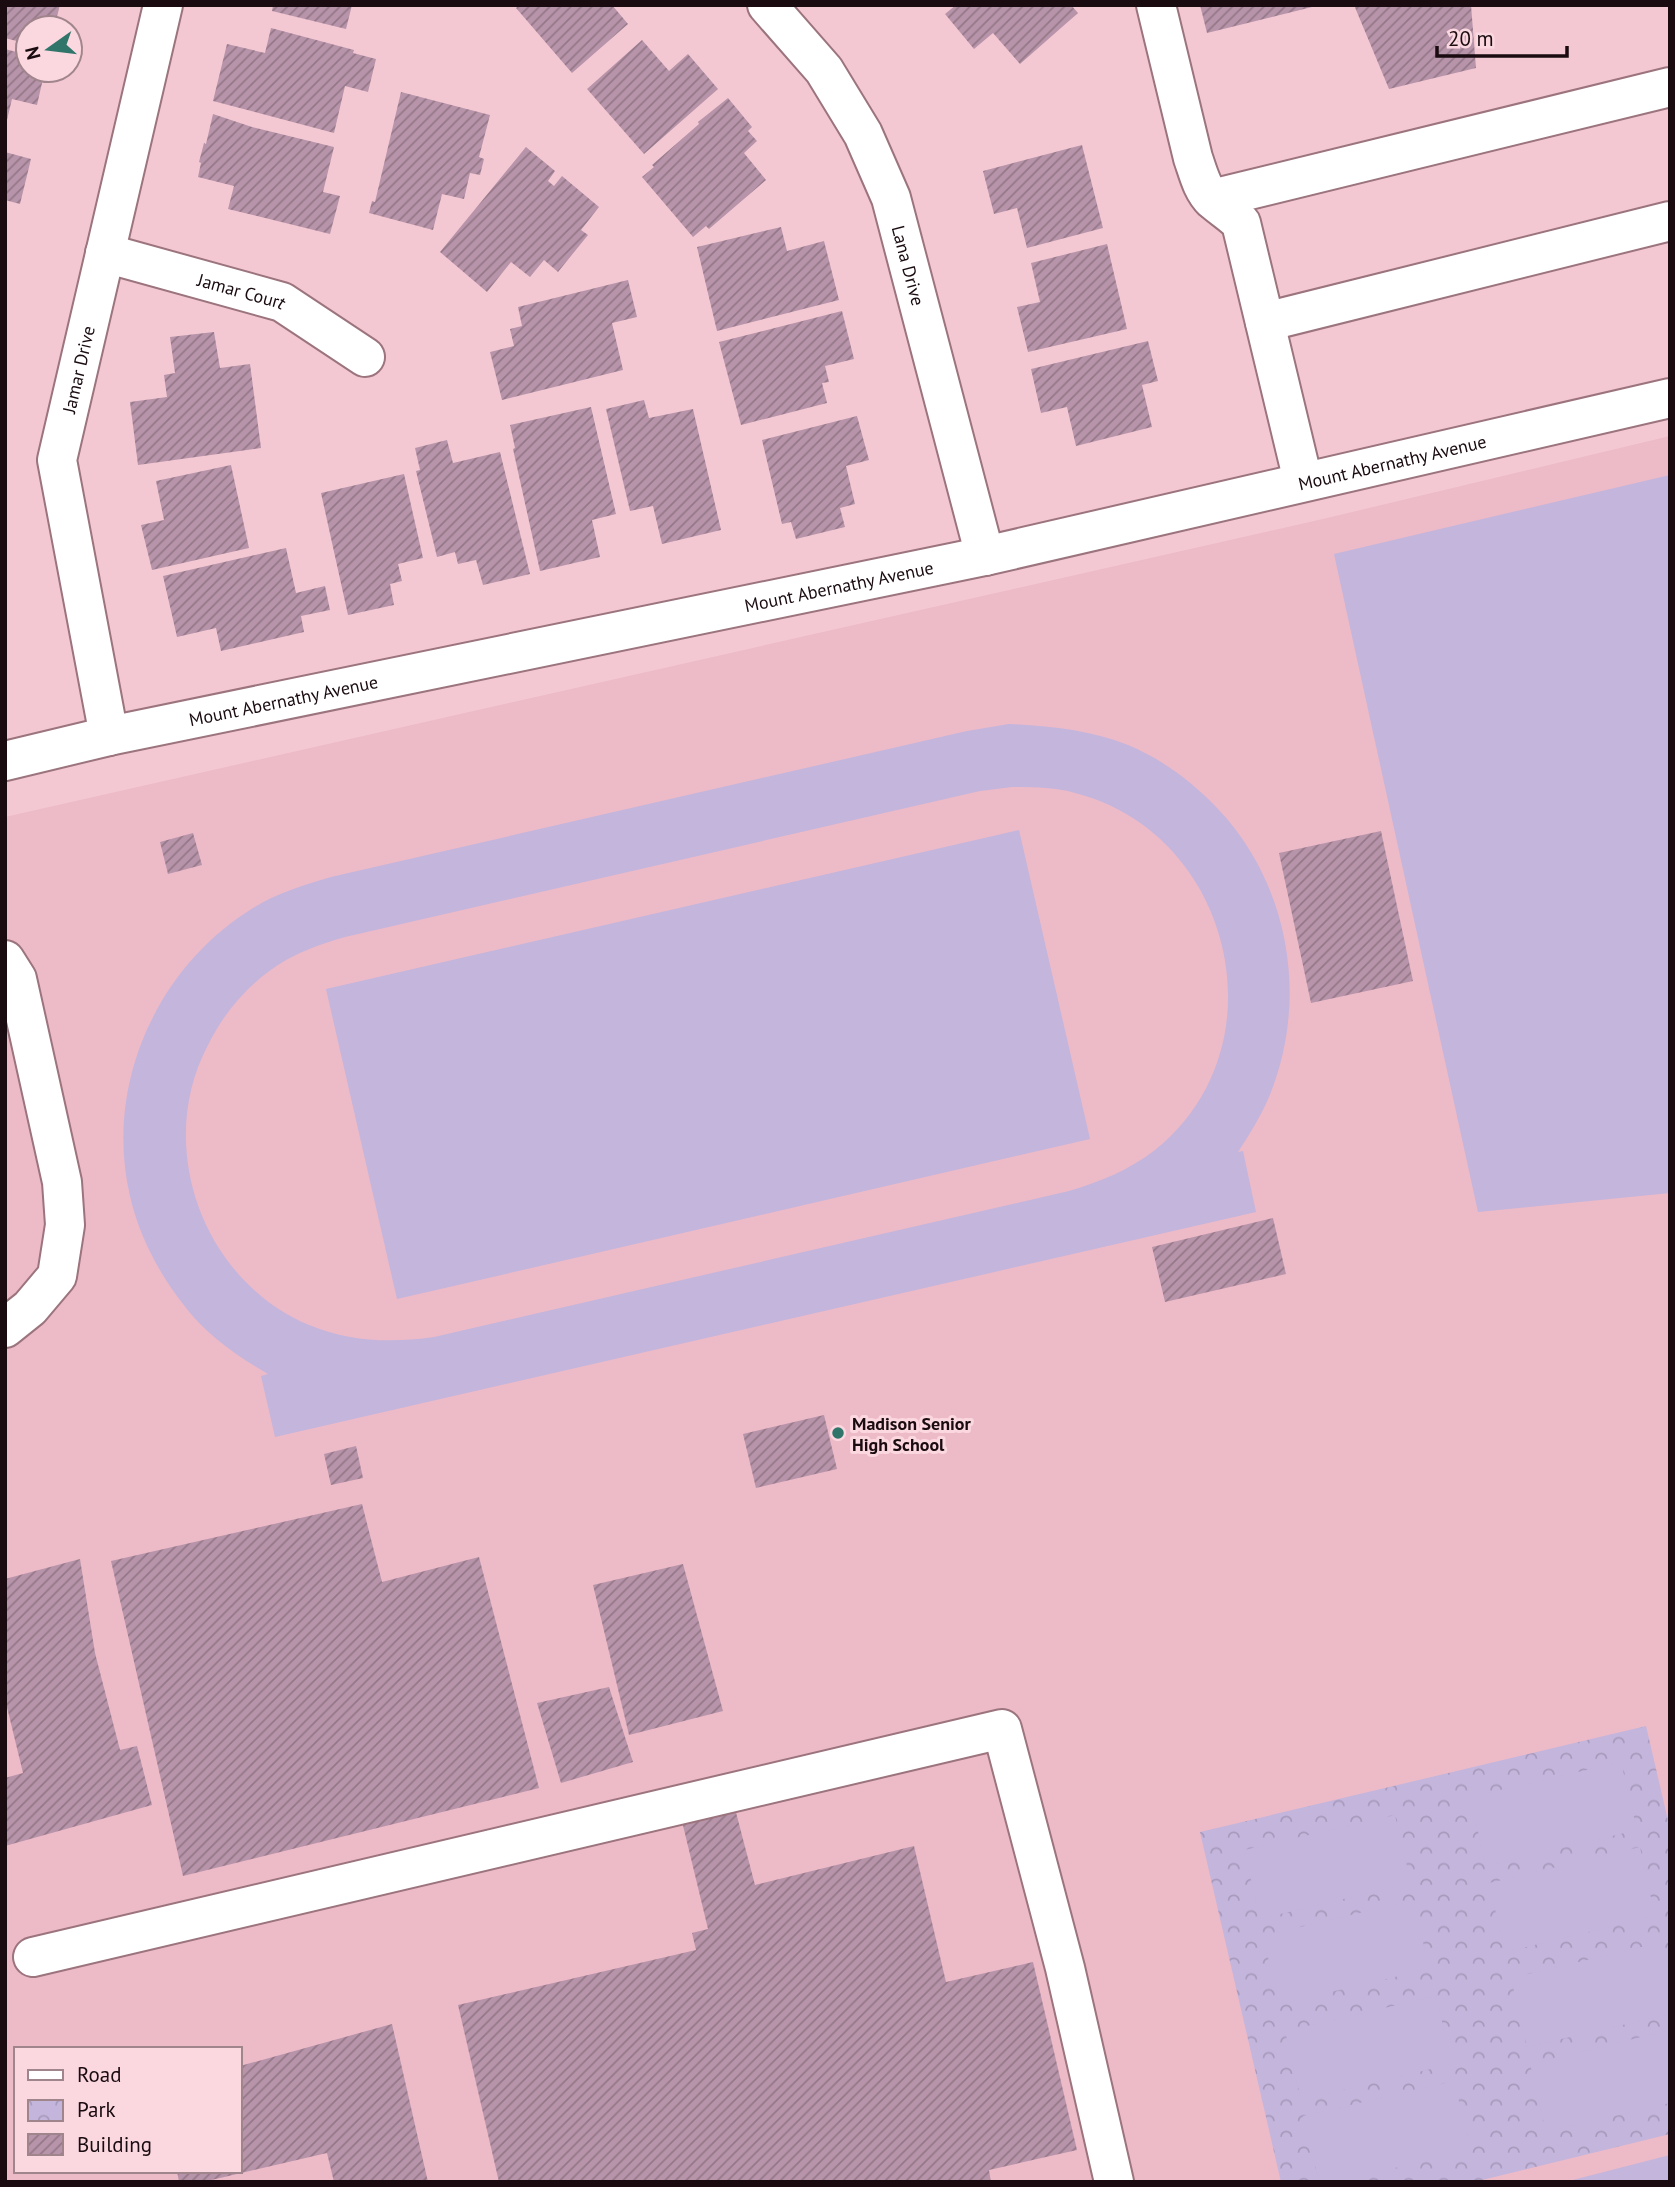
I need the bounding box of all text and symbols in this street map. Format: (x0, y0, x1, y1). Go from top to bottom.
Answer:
north arrow (14, 14, 84, 84)
scale bar (1437, 14, 1566, 58)
text: 20 m (1448, 25, 1494, 52)
text: N (19, 44, 46, 62)
street label: Lana Drive (887, 223, 930, 308)
street label: Jamar Court (194, 267, 291, 314)
street label: Jamar Drive (57, 323, 99, 416)
street label: Mount Abernathy Avenue (1296, 429, 1488, 495)
street label: Mount Abernathy Avenue (742, 555, 935, 617)
street label: Mount Abernathy Avenue (187, 670, 380, 731)
place label: Madison Senior High School (852, 1412, 971, 1456)
marker: Madison Senior High School (830, 1425, 846, 1441)
legend (14, 2047, 242, 2173)
text: Road (77, 2061, 121, 2088)
text: Park (77, 2096, 116, 2123)
text: Building (77, 2131, 152, 2158)

